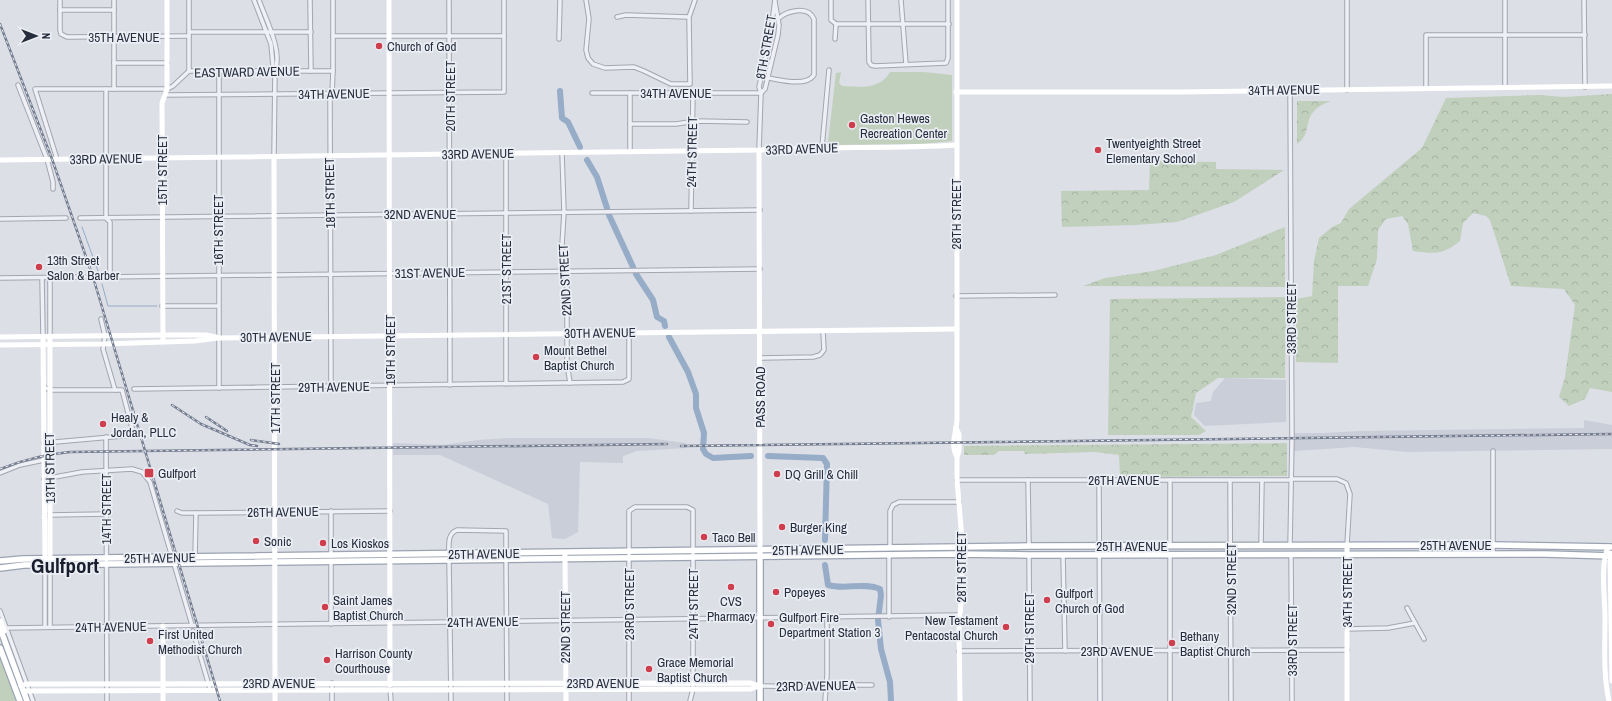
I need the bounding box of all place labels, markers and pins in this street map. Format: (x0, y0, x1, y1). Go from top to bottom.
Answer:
place label: Church of God (387, 38, 456, 55)
marker: Church of God (374, 41, 384, 51)
place label: Gaston Hewes Recreation Center (860, 110, 948, 142)
marker: Gaston Hewes Recreation Center (847, 120, 857, 130)
place label: Twentyeighth Street Elementary School (1106, 135, 1201, 167)
marker: Twentyeighth Street Elementary School (1093, 145, 1103, 155)
place label: 13th Street Salon & Barber (47, 252, 120, 284)
marker: 13th Street Salon & Barber (34, 262, 44, 272)
place label: Mount Bethel Baptist Church (544, 342, 615, 374)
marker: Mount Bethel Baptist Church (531, 352, 541, 362)
place label: Healy & Jordan, PLLC (111, 409, 176, 441)
marker: Healy & Jordan, PLLC (98, 419, 108, 429)
place label: Gulfport (158, 465, 196, 482)
place label: DQ Grill & Chill (785, 466, 858, 483)
marker: Gulfport (143, 467, 155, 479)
marker: DQ Grill & Chill (772, 469, 782, 479)
place label: Burger King (790, 519, 847, 536)
marker: Burger King (777, 522, 787, 532)
place label: Taco Bell (712, 529, 755, 546)
marker: Taco Bell (699, 532, 709, 542)
place label: Sonic (264, 533, 291, 550)
place label: Los Kioskos (331, 535, 389, 552)
marker: Sonic (251, 536, 261, 546)
marker: Los Kioskos (318, 538, 328, 548)
marker: CVS Pharmacy (726, 582, 736, 592)
place label: Popeyes (784, 584, 825, 601)
place label: Gulfport Church of God (1055, 585, 1124, 617)
marker: Popeyes (771, 587, 781, 597)
place label: Saint James Baptist Church (333, 592, 404, 624)
place label: CVS Pharmacy (707, 593, 756, 625)
marker: Gulfport Church of God (1042, 595, 1052, 605)
marker: Saint James Baptist Church (320, 602, 330, 612)
place label: Gulfport Fire Department Station 3 (779, 609, 880, 641)
place label: New Testament Pentacostal Church (905, 612, 998, 644)
marker: Gulfport Fire Department Station 3 (766, 619, 776, 629)
marker: New Testament Pentacostal Church (1001, 622, 1011, 632)
place label: First United Methodist Church (158, 626, 242, 658)
place label: Bethany Baptist Church (1180, 628, 1251, 660)
marker: First United Methodist Church (145, 636, 155, 646)
marker: Bethany Baptist Church (1167, 638, 1177, 648)
place label: Harrison County Courthouse (335, 645, 413, 677)
place label: Grace Memorial Baptist Church (657, 654, 733, 686)
marker: Harrison County Courthouse (322, 655, 332, 665)
marker: Grace Memorial Baptist Church (644, 664, 654, 674)

